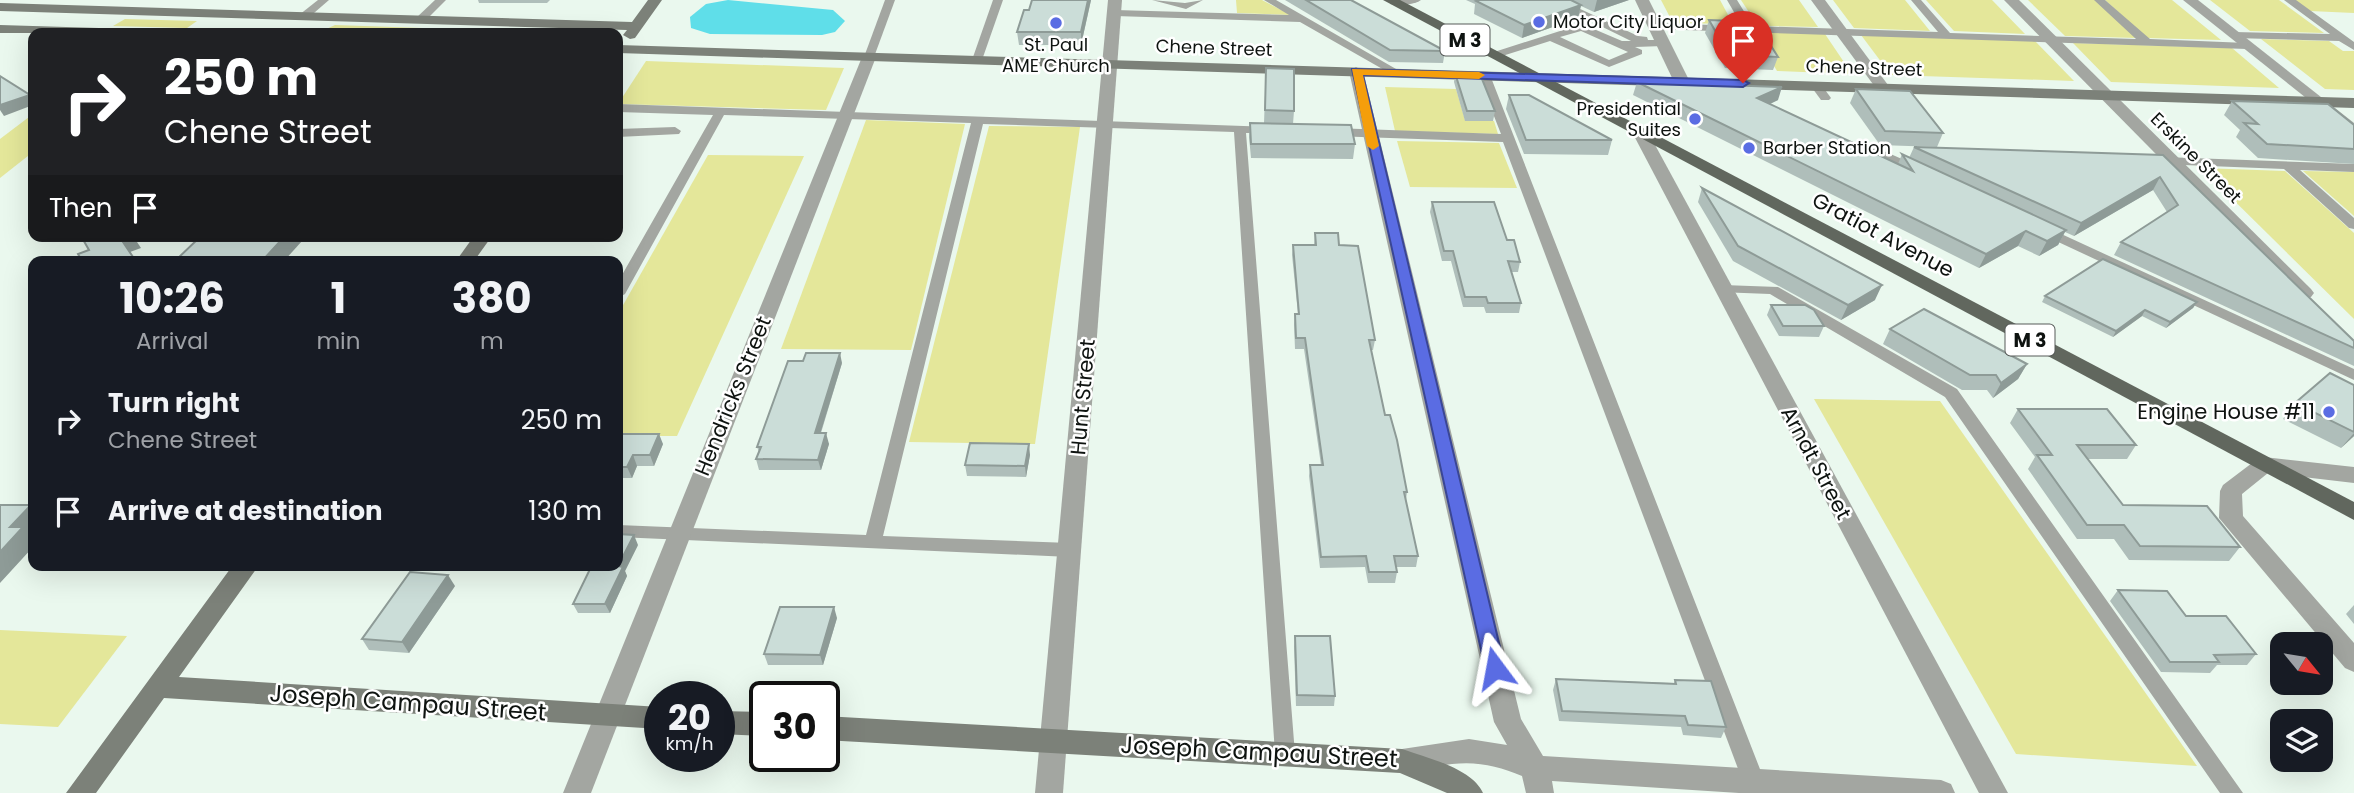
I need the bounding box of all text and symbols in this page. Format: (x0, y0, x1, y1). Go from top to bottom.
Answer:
place label: Motor City Liquor (1553, 9, 1704, 34)
pin (1713, 11, 1773, 83)
marker: Motor City Liquor (1531, 14, 1547, 30)
marker: St. Paul AME Church (1048, 15, 1064, 31)
icon: arrive (1724, 22, 1762, 60)
road number: M 3 (1440, 24, 1490, 56)
place label: St. Paul AME Church (1002, 32, 1110, 78)
street label: Chene Street (1155, 33, 1273, 62)
text: 250 m (164, 44, 318, 112)
street label: Chene Street (1805, 53, 1923, 82)
icon: right (49, 56, 140, 147)
place label: Presidential Suites (1576, 96, 1681, 142)
street label: Erskine Street (2145, 107, 2247, 209)
text: Chene Street (164, 109, 372, 154)
marker: Presidential Suites (1687, 111, 1703, 127)
place label: Barber Station (1763, 135, 1891, 160)
marker: Barber Station (1741, 140, 1757, 156)
street label: Gratiot Avenue (1807, 185, 1959, 284)
icon: arrive (126, 189, 164, 227)
text: Then (49, 190, 112, 226)
text: 10:26 (119, 269, 225, 328)
text: 1 (331, 269, 346, 328)
text: 380 (452, 269, 532, 328)
street label: Hendricks Street (687, 312, 778, 480)
road number: M 3 (2006, 324, 2054, 356)
text: Arrival (136, 325, 208, 357)
text: min (316, 325, 360, 357)
text: m (480, 325, 504, 357)
street label: Hunt Street (1063, 338, 1102, 456)
text: Turn right (108, 385, 240, 421)
place label: Engine House #11 (2137, 397, 2315, 426)
street label: Arndt Street (1774, 401, 1858, 524)
icon: right (49, 402, 87, 440)
text: 250 m (521, 402, 602, 438)
marker: Engine House #11 (2321, 404, 2337, 420)
text: Chene Street (108, 424, 257, 456)
icon: arrive (49, 493, 87, 531)
text: Arrive at destination (108, 493, 383, 529)
text: 130 m (528, 493, 602, 529)
position arrow (1458, 631, 1532, 705)
north arrow (2270, 632, 2333, 695)
map controls (2270, 632, 2333, 772)
street label: Joseph Campau Street (268, 676, 548, 729)
speed limit sign: 30 (749, 681, 840, 772)
text: 20 (668, 693, 711, 742)
button: layers (2270, 709, 2333, 772)
street label: Joseph Campau Street (1120, 728, 1398, 775)
text: km/h (666, 731, 713, 756)

